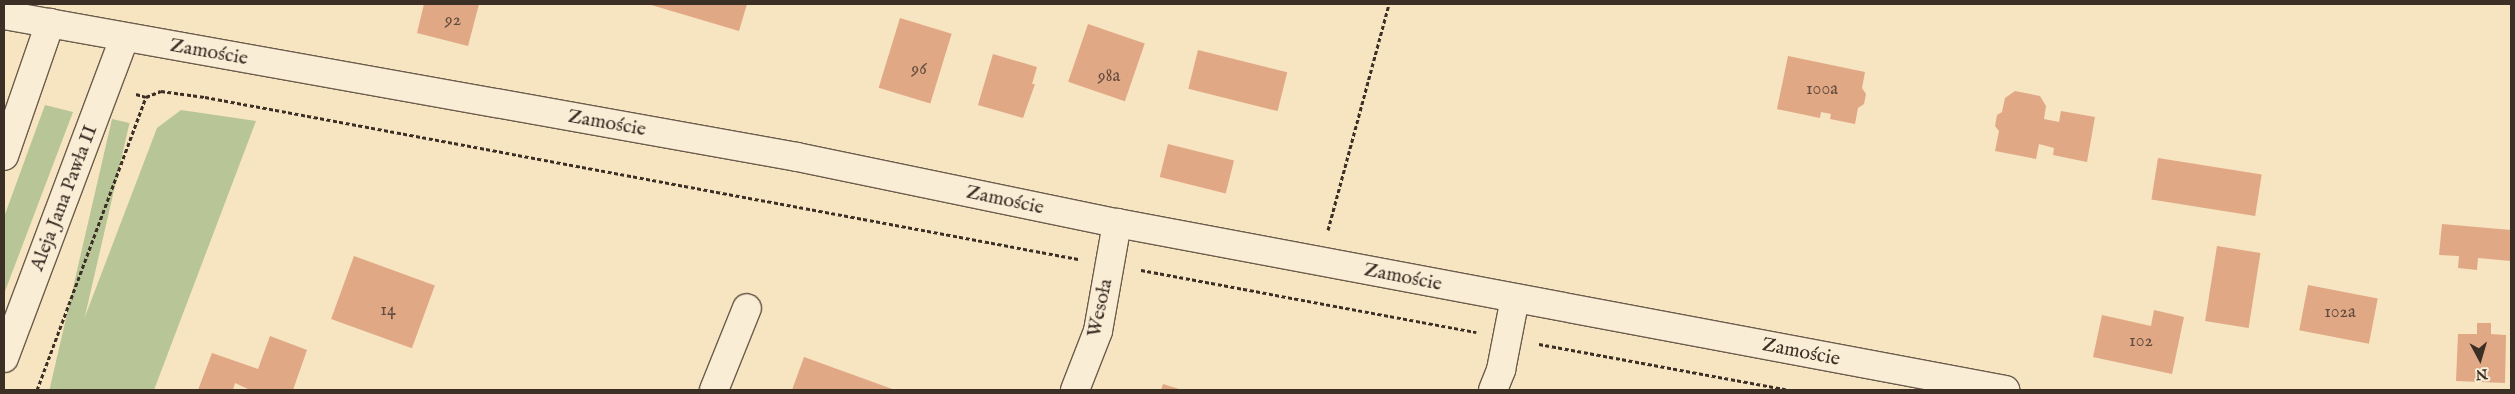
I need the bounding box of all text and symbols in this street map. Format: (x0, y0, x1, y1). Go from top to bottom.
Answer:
house number: 92 (445, 10, 461, 32)
street label: Zamoście (168, 33, 250, 71)
house number: 96 (911, 59, 927, 81)
house number: 98a (1098, 66, 1120, 88)
house number: 100a (1806, 79, 1838, 101)
street label: Zamoście (566, 104, 648, 142)
street label: Aleja Jana Pawła II (25, 122, 103, 274)
street label: Zamoście (964, 180, 1046, 220)
street label: Zamoście (1362, 258, 1444, 296)
street label: Wesoła (1082, 277, 1118, 339)
house number: 14 (380, 300, 396, 322)
house number: 102a (2324, 302, 2356, 324)
house number: 102 (2129, 331, 2153, 353)
street label: Zamoście (1760, 333, 1842, 371)
north arrow (2455, 334, 2505, 384)
text: N (2475, 364, 2489, 384)

